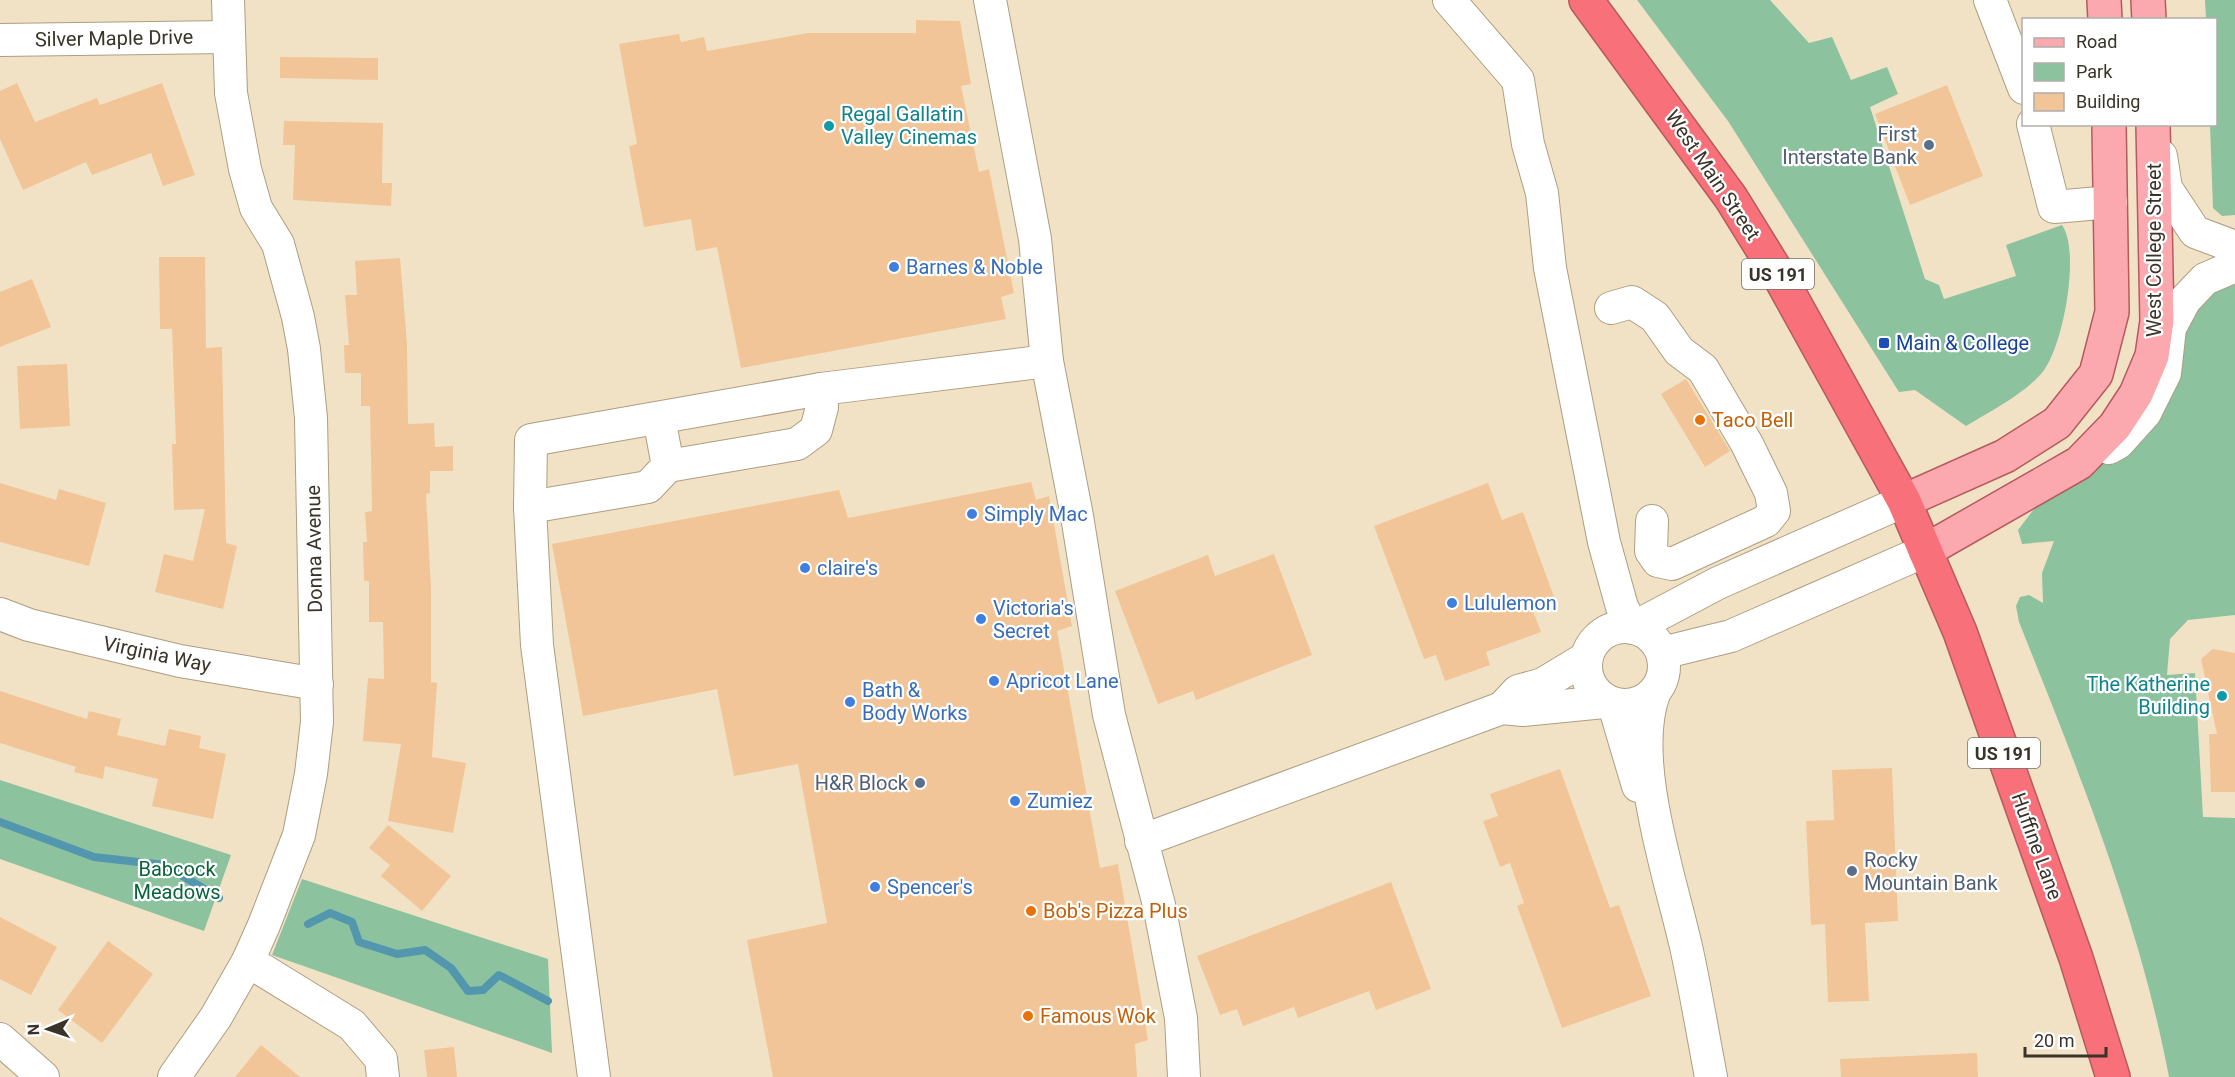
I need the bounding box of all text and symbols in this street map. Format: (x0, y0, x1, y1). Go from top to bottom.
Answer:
legend (2022, 18, 2217, 126)
street label: Silver Maple Drive (35, 25, 193, 51)
text: Road (2076, 31, 2117, 52)
text: Park (2076, 61, 2113, 82)
text: Building (2076, 91, 2140, 112)
place label: Regal Gallatin Valley Cinemas (841, 102, 977, 149)
street label: West Main Street (1661, 105, 1765, 245)
marker: Regal Gallatin Valley Cinemas (822, 119, 836, 133)
place label: First Interstate Bank (1782, 122, 1918, 169)
marker: First Interstate Bank (1922, 138, 1936, 152)
street label: West College Street (2142, 163, 2166, 337)
place label: Barnes & Noble (906, 255, 1043, 279)
road number: US 191 (1742, 259, 1814, 289)
marker: Barnes & Noble (887, 260, 901, 274)
place label: Main & College (1896, 331, 2029, 355)
marker: Main & College (1877, 336, 1891, 350)
place label: Taco Bell (1712, 408, 1793, 432)
marker: Taco Bell (1693, 413, 1707, 427)
street label: Donna Avenue (301, 485, 327, 613)
place label: Simply Mac (984, 502, 1088, 526)
marker: Simply Mac (965, 507, 979, 521)
place label: claire's (817, 556, 878, 580)
marker: claire's (798, 561, 812, 575)
place label: Lululemon (1464, 591, 1557, 615)
place label: Victoria's Secret (993, 596, 1074, 643)
marker: Lululemon (1445, 596, 1459, 610)
marker: Victoria's Secret (974, 612, 988, 626)
street label: Virginia Way (101, 631, 214, 677)
place label: Apricot Lane (1006, 669, 1119, 693)
place label: The Katherine Building (2087, 672, 2210, 719)
marker: Apricot Lane (987, 674, 1001, 688)
place label: Bath & Body Works (862, 678, 968, 725)
marker: The Katherine Building (2215, 689, 2229, 703)
marker: Bath & Body Works (843, 695, 857, 709)
road number: US 191 (1968, 738, 2040, 768)
place label: H&R Block (815, 771, 909, 795)
marker: H&R Block (913, 776, 927, 790)
place label: Zumiez (1027, 789, 1093, 813)
street label: Huffine Lane (2007, 789, 2067, 903)
marker: Zumiez (1008, 794, 1022, 808)
place label: Rocky Mountain Bank (1864, 848, 1999, 895)
park label: Babcock Meadows (134, 857, 220, 904)
marker: Rocky Mountain Bank (1845, 864, 1859, 878)
place label: Spencer's (887, 875, 973, 899)
marker: Spencer's (868, 880, 882, 894)
place label: Bob's Pizza Plus (1043, 899, 1188, 923)
marker: Bob's Pizza Plus (1024, 904, 1038, 918)
north arrow (18, 999, 78, 1059)
place label: Famous Wok (1040, 1004, 1157, 1028)
marker: Famous Wok (1021, 1009, 1035, 1023)
scale bar (2025, 1020, 2106, 1058)
text: N (24, 1024, 43, 1035)
text: 20 m (2034, 1030, 2074, 1051)

